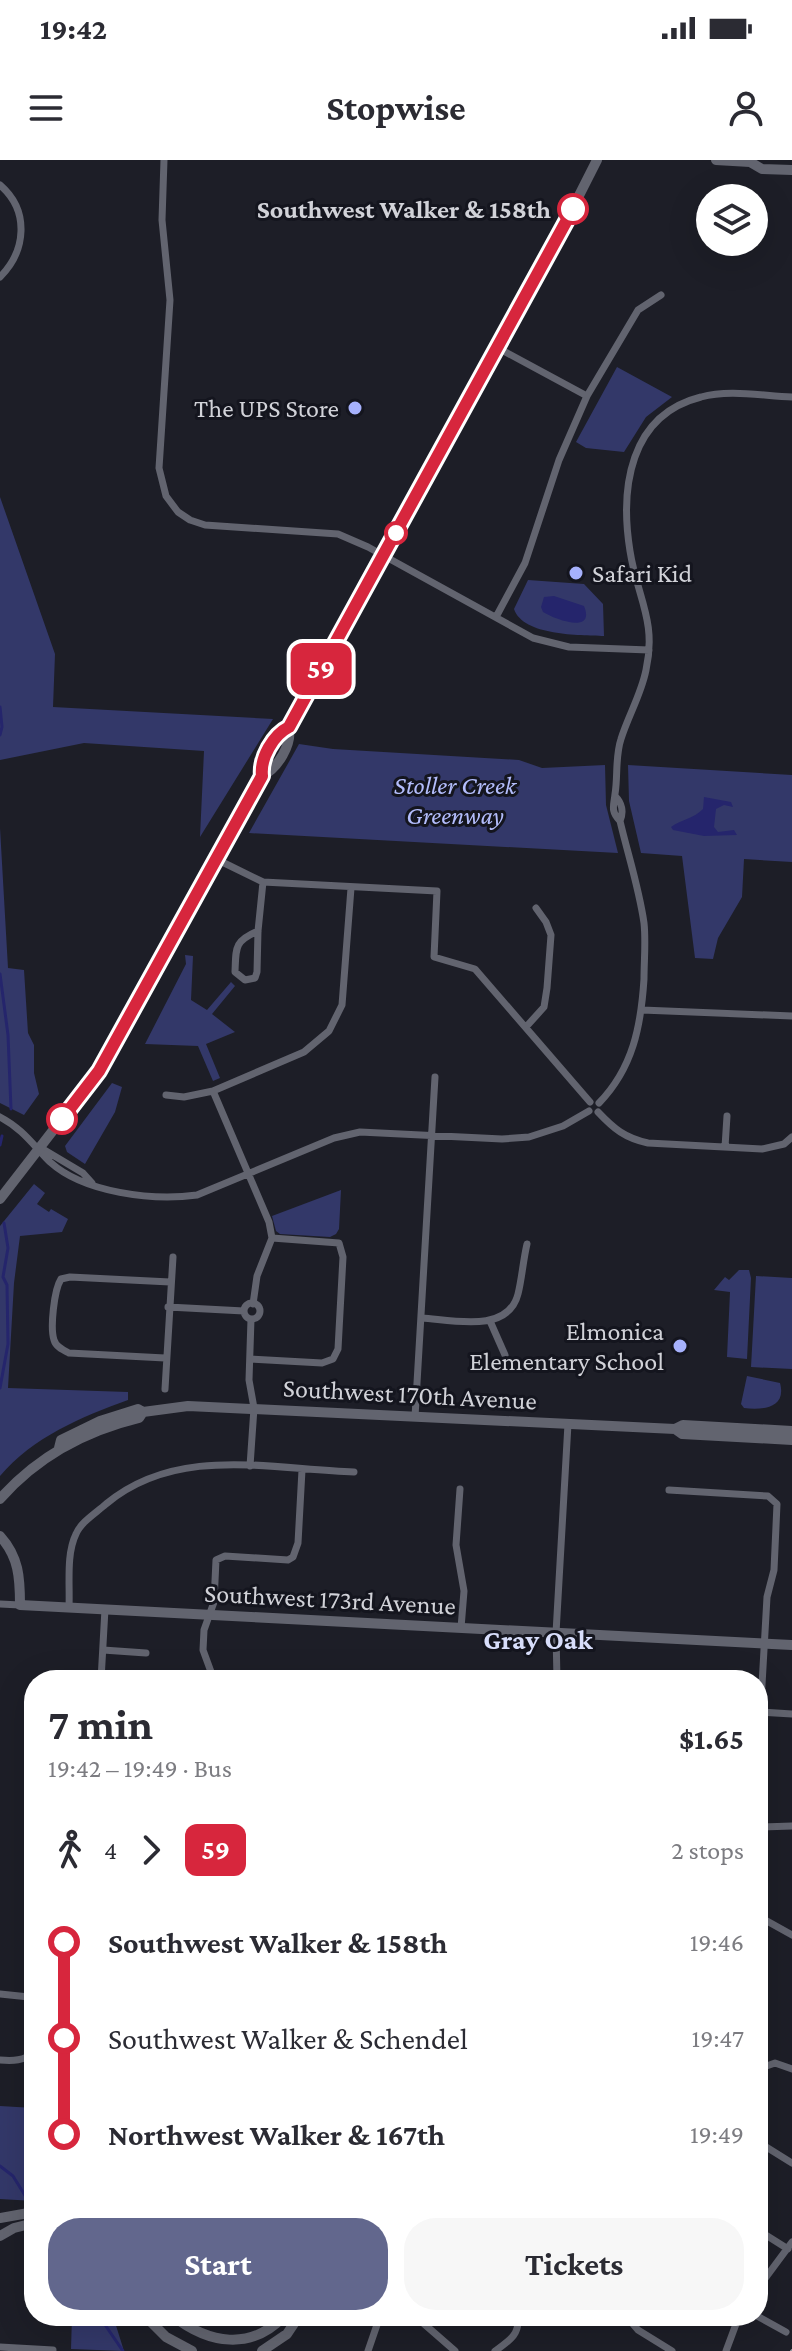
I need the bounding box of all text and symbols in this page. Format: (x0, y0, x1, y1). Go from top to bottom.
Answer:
text: 19:42 (40, 12, 107, 45)
icon: menu (24, 86, 68, 130)
icon: person (724, 86, 768, 130)
text: Stopwise (326, 88, 466, 128)
map controls (696, 184, 768, 256)
button: layers (696, 184, 768, 256)
marker: Southwest Walker & 158th (558, 194, 588, 224)
place label: Southwest Walker & 158th (257, 195, 551, 224)
place label: The UPS Store (194, 394, 339, 423)
marker: The UPS Store (346, 399, 364, 417)
unlabelled marker (385, 522, 407, 544)
place label: Safari Kid (592, 559, 693, 588)
marker: Safari Kid (567, 564, 585, 582)
line badge: 59 (285, 643, 357, 695)
text: 59 (307, 653, 335, 684)
park label: Stoller Creek Greenway (394, 771, 518, 830)
unlabelled marker (47, 1104, 77, 1134)
place label: Elmonica Elementary School (469, 1317, 664, 1376)
marker: Elmonica Elementary School (671, 1337, 689, 1355)
street label: Southwest 170th Avenue (282, 1373, 538, 1416)
street label: Southwest 173rd Avenue (203, 1578, 457, 1621)
district label: Gray Oak (483, 1624, 593, 1655)
text: 7 min (48, 1700, 153, 1748)
text: $1.65 (679, 1722, 744, 1755)
text: 19:42 – 19:49 · Bus (48, 1754, 232, 1783)
icon: walk (48, 1828, 92, 1872)
icon: forward (129, 1828, 173, 1872)
text: 59 (201, 1834, 230, 1865)
text: 4 (104, 1836, 117, 1865)
text: 2 stops (671, 1836, 744, 1865)
text: Southwest Walker & 158th (108, 1926, 447, 1959)
text: 19:46 (690, 1928, 744, 1957)
text: Southwest Walker & Schendel (108, 2022, 468, 2055)
text: 19:47 (692, 2024, 744, 2053)
text: Northwest Walker & 167th (108, 2118, 445, 2151)
text: 19:49 (690, 2120, 744, 2149)
button: Start (48, 2218, 388, 2310)
button: Tickets (404, 2218, 744, 2310)

